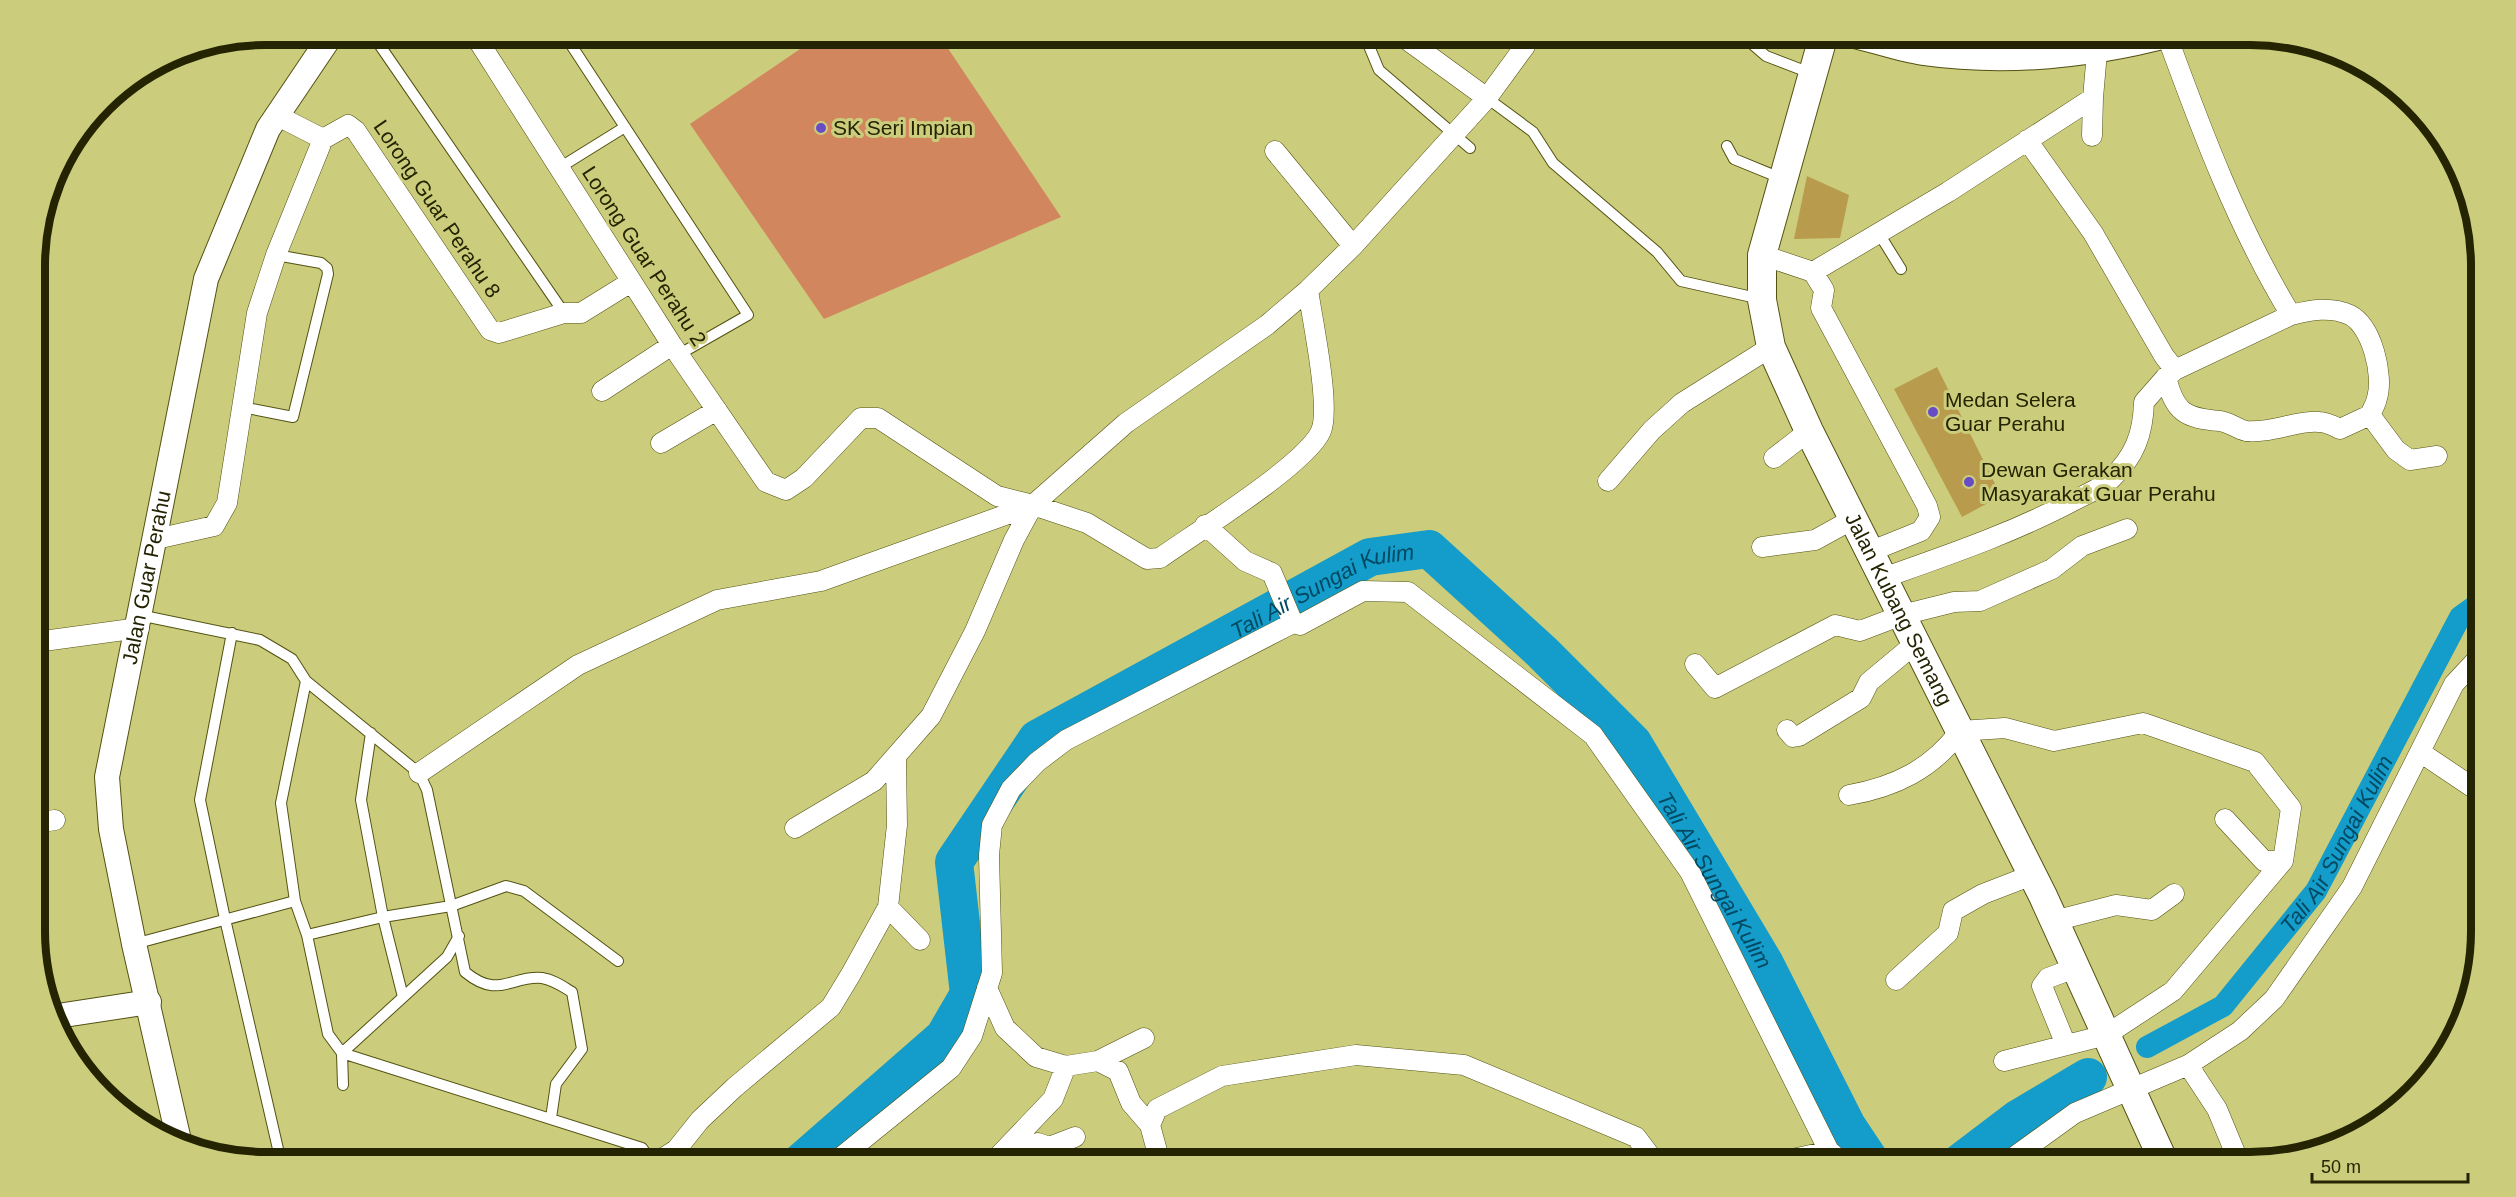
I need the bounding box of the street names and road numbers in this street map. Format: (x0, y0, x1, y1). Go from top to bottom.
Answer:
street label: Lorong Guar Perahu 8 (369, 116, 505, 302)
street label: Lorong Guar Perahu 2 (578, 162, 711, 350)
street label: Jalan Guar Perahu (118, 489, 175, 666)
street label: Jalan Kubang Semang (1841, 509, 1957, 709)

